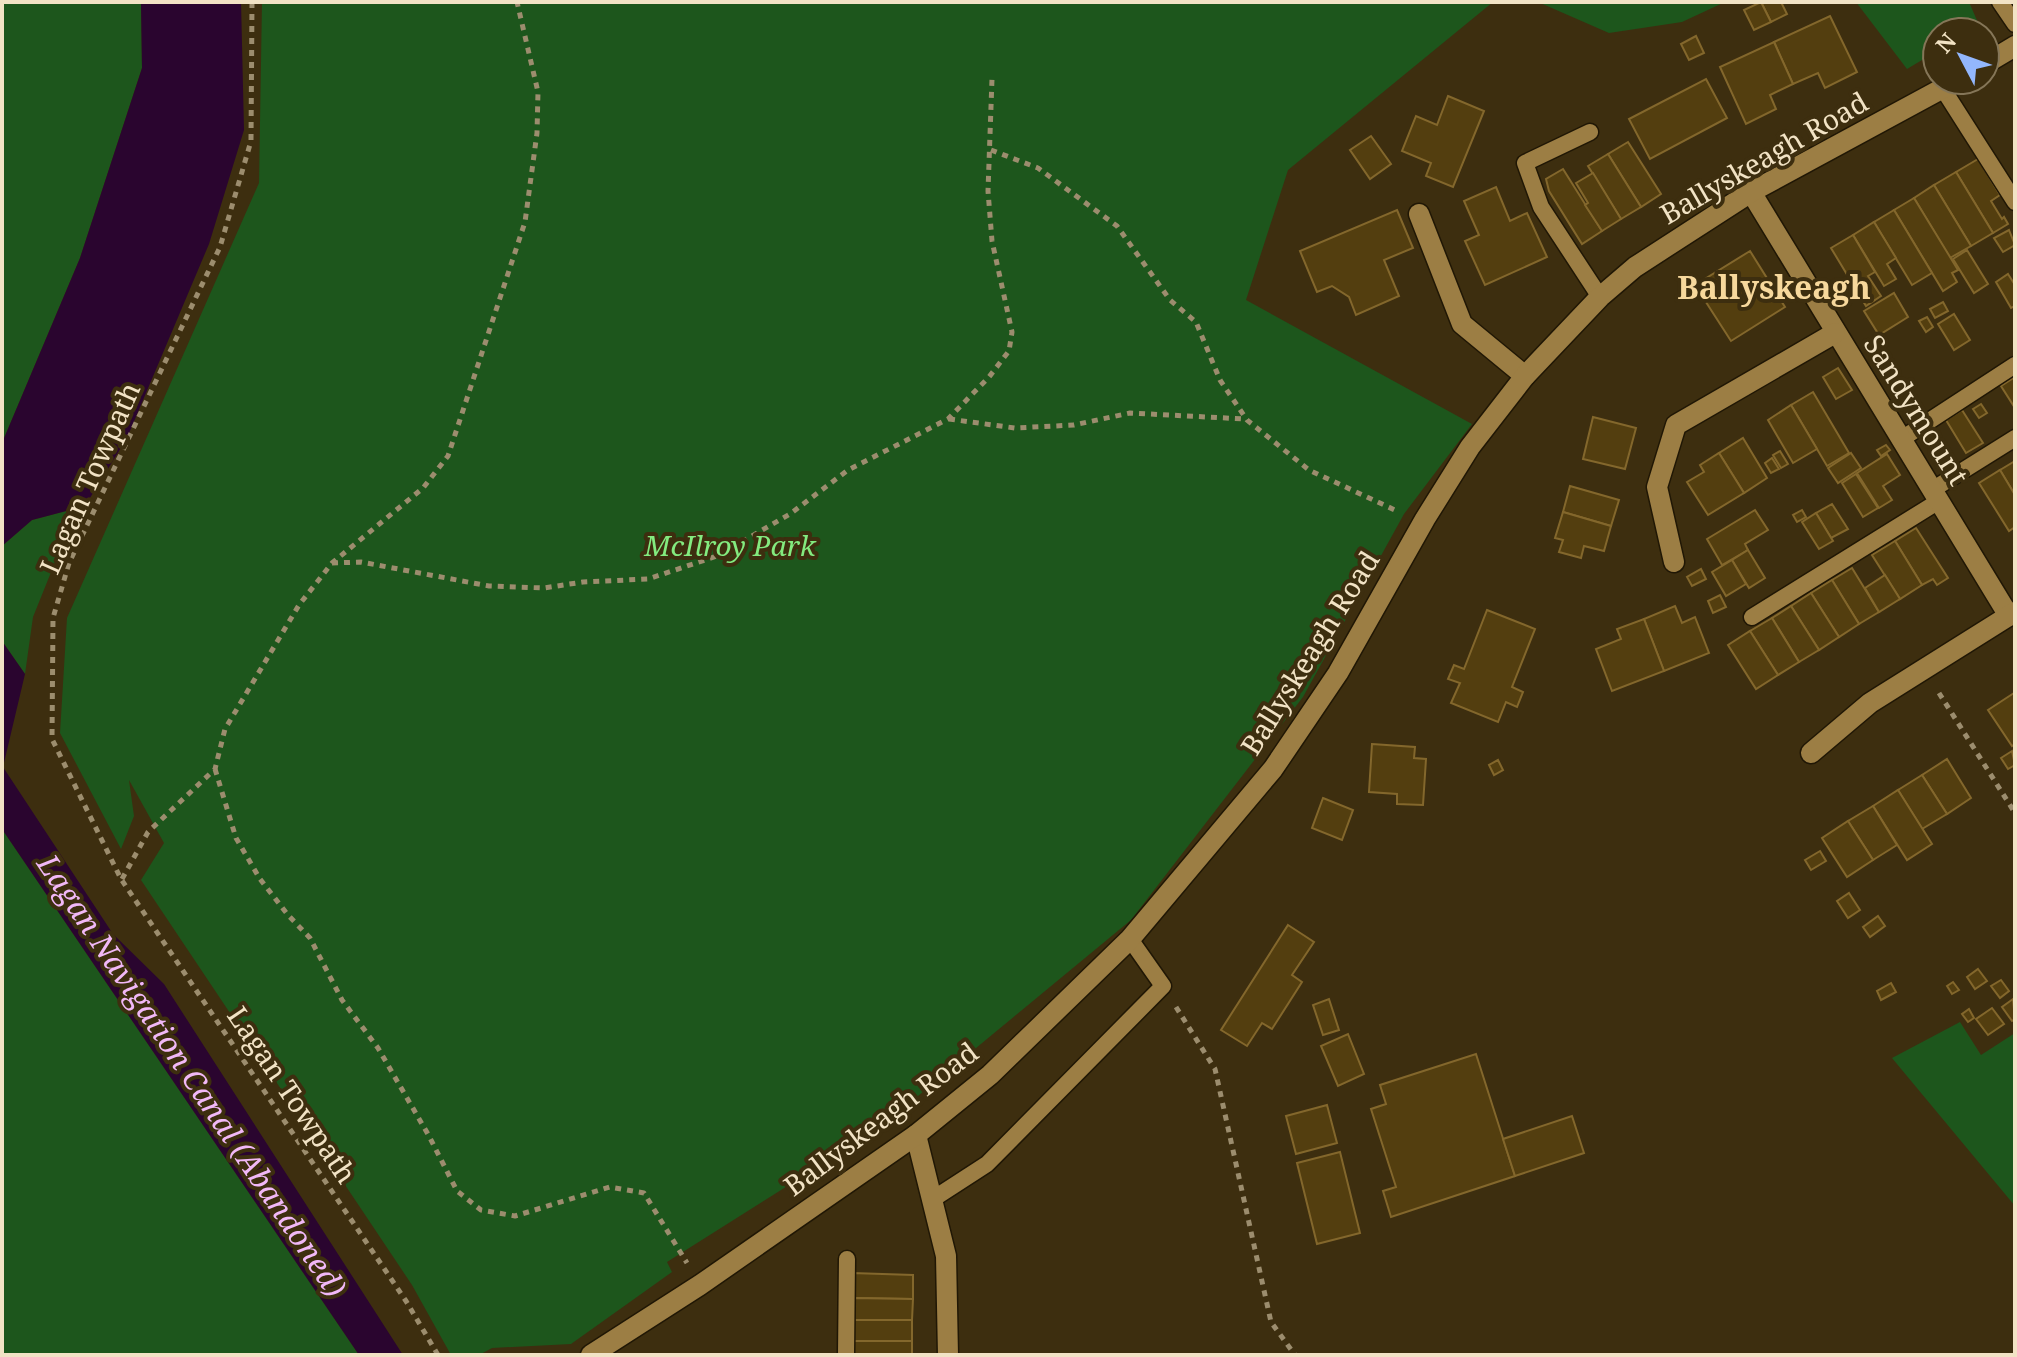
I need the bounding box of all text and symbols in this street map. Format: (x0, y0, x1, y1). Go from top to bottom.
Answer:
north arrow (1921, 16, 2001, 96)
text: N (1928, 26, 1962, 59)
street label: Ballyskeagh Road (1653, 82, 1874, 232)
district label: Ballyskeagh (1677, 265, 1871, 308)
street label: Sandymount (1856, 327, 1978, 492)
street label: Lagan Towpath (30, 376, 148, 579)
park label: McIlroy Park (643, 526, 817, 564)
street label: Ballyskeagh Road (1231, 543, 1387, 762)
water label: Lagan Navigation Canal (Abandoned) (28, 845, 356, 1305)
street label: Lagan Towpath (219, 998, 366, 1190)
street label: Ballyskeagh Road (775, 1033, 985, 1204)

